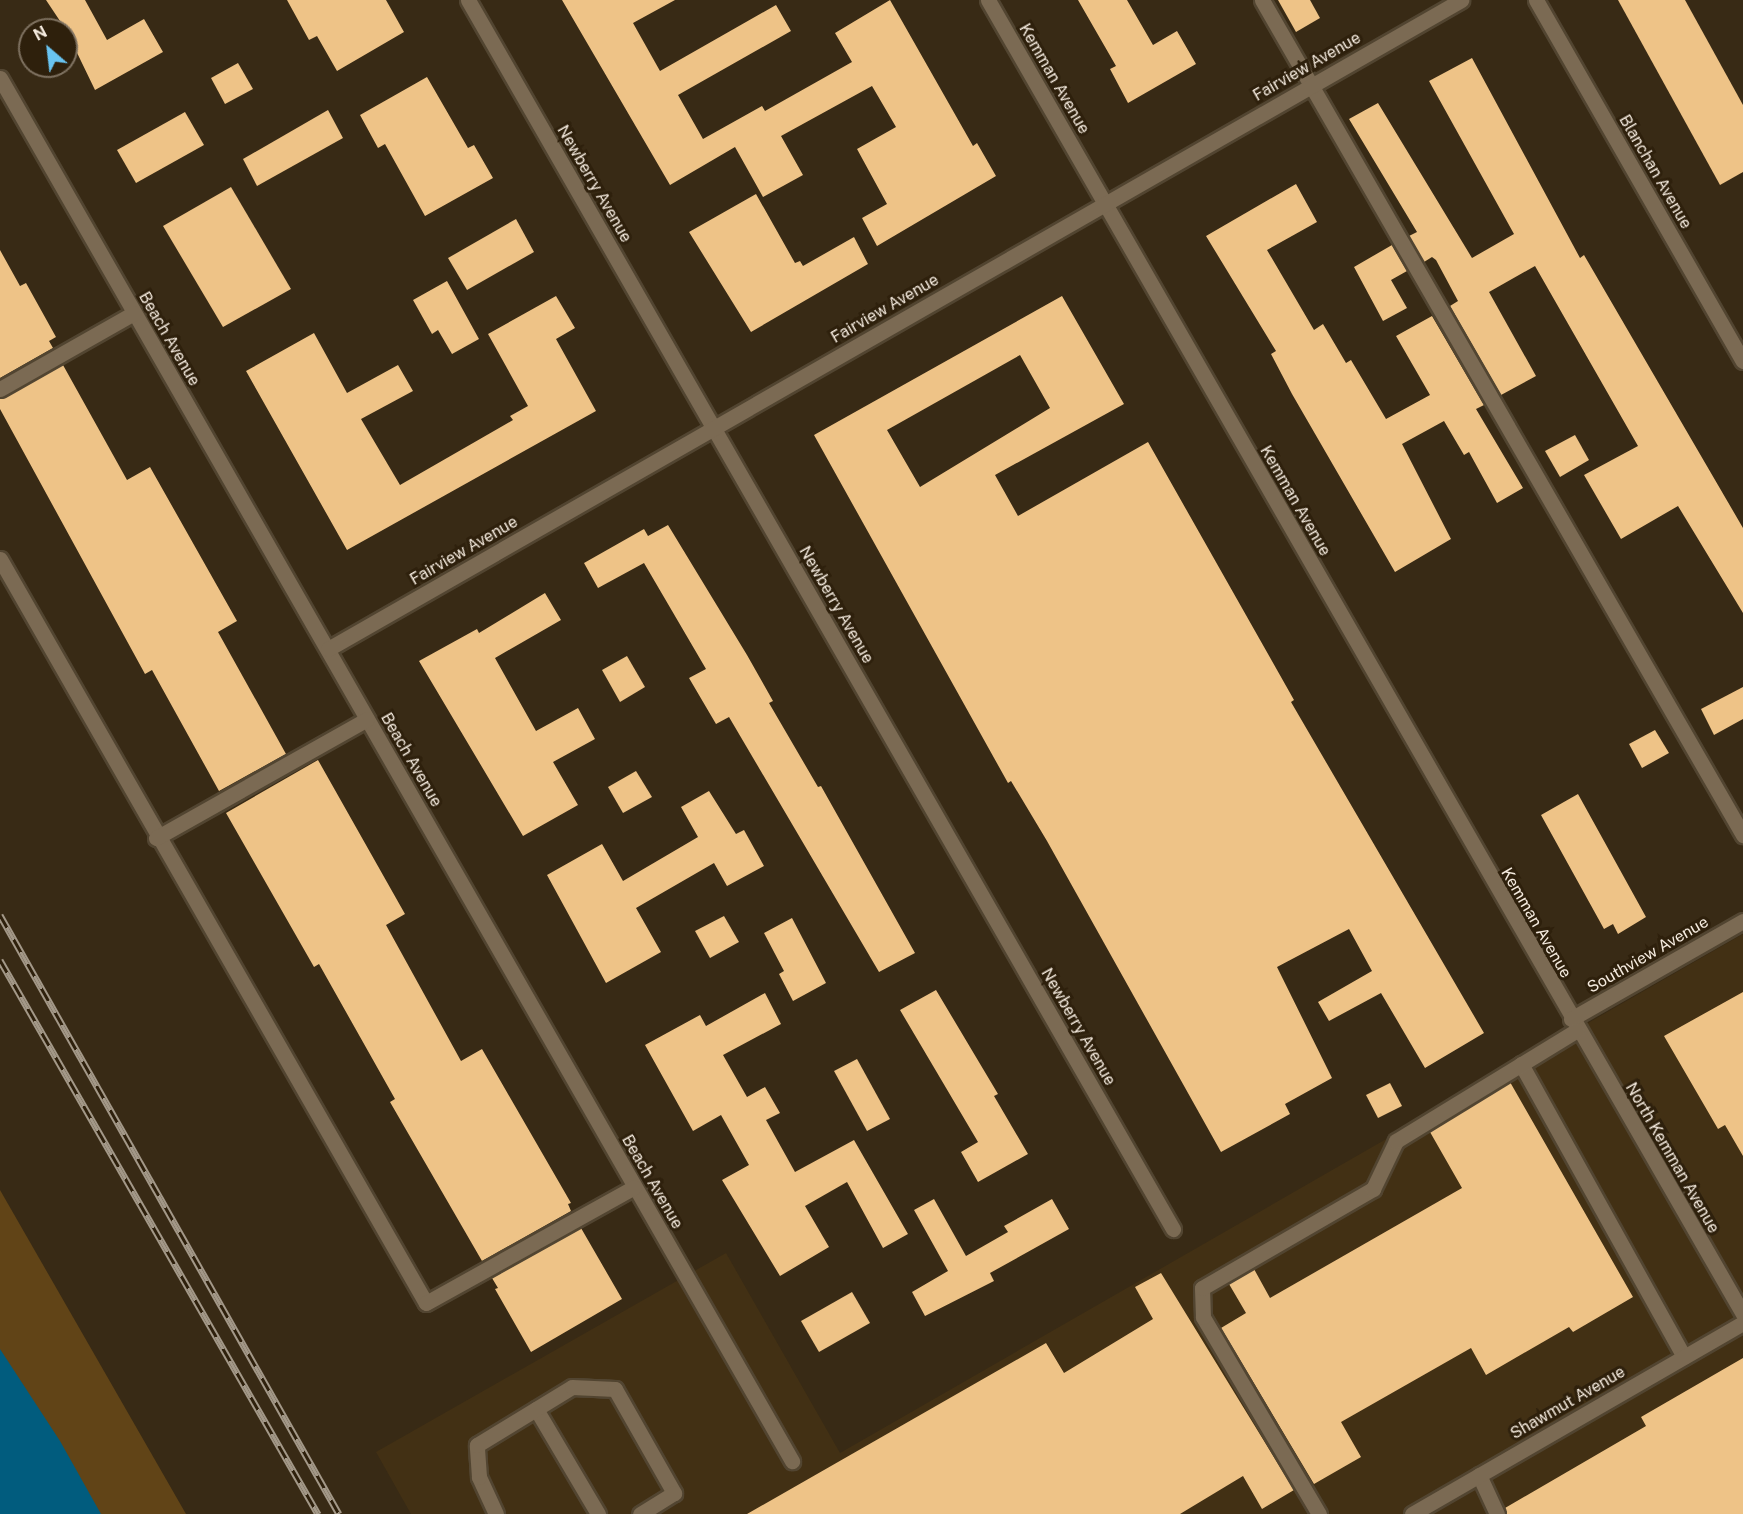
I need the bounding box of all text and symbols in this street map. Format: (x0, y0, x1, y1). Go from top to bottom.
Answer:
north arrow (18, 18, 78, 78)
street label: Kemman Avenue (1015, 20, 1093, 138)
text: N (30, 22, 50, 45)
street label: Fairview Avenue (1250, 28, 1364, 106)
street label: Blanchan Avenue (1615, 112, 1695, 232)
street label: Newberry Avenue (553, 122, 635, 246)
street label: Fairview Avenue (828, 270, 942, 348)
street label: Beach Avenue (134, 289, 204, 389)
street label: Kemman Avenue (1256, 442, 1334, 560)
street label: Fairview Avenue (407, 512, 521, 590)
street label: Newberry Avenue (795, 543, 877, 667)
street label: Beach Avenue (376, 710, 446, 810)
street label: Kemman Avenue (1497, 864, 1575, 982)
street label: Southview Avenue (1584, 913, 1712, 997)
street label: Newberry Avenue (1037, 965, 1119, 1089)
street label: North Kemman Avenue (1621, 1079, 1723, 1237)
street label: Beach Avenue (617, 1132, 687, 1232)
street label: Shawmut Avenue (1507, 1362, 1629, 1444)

